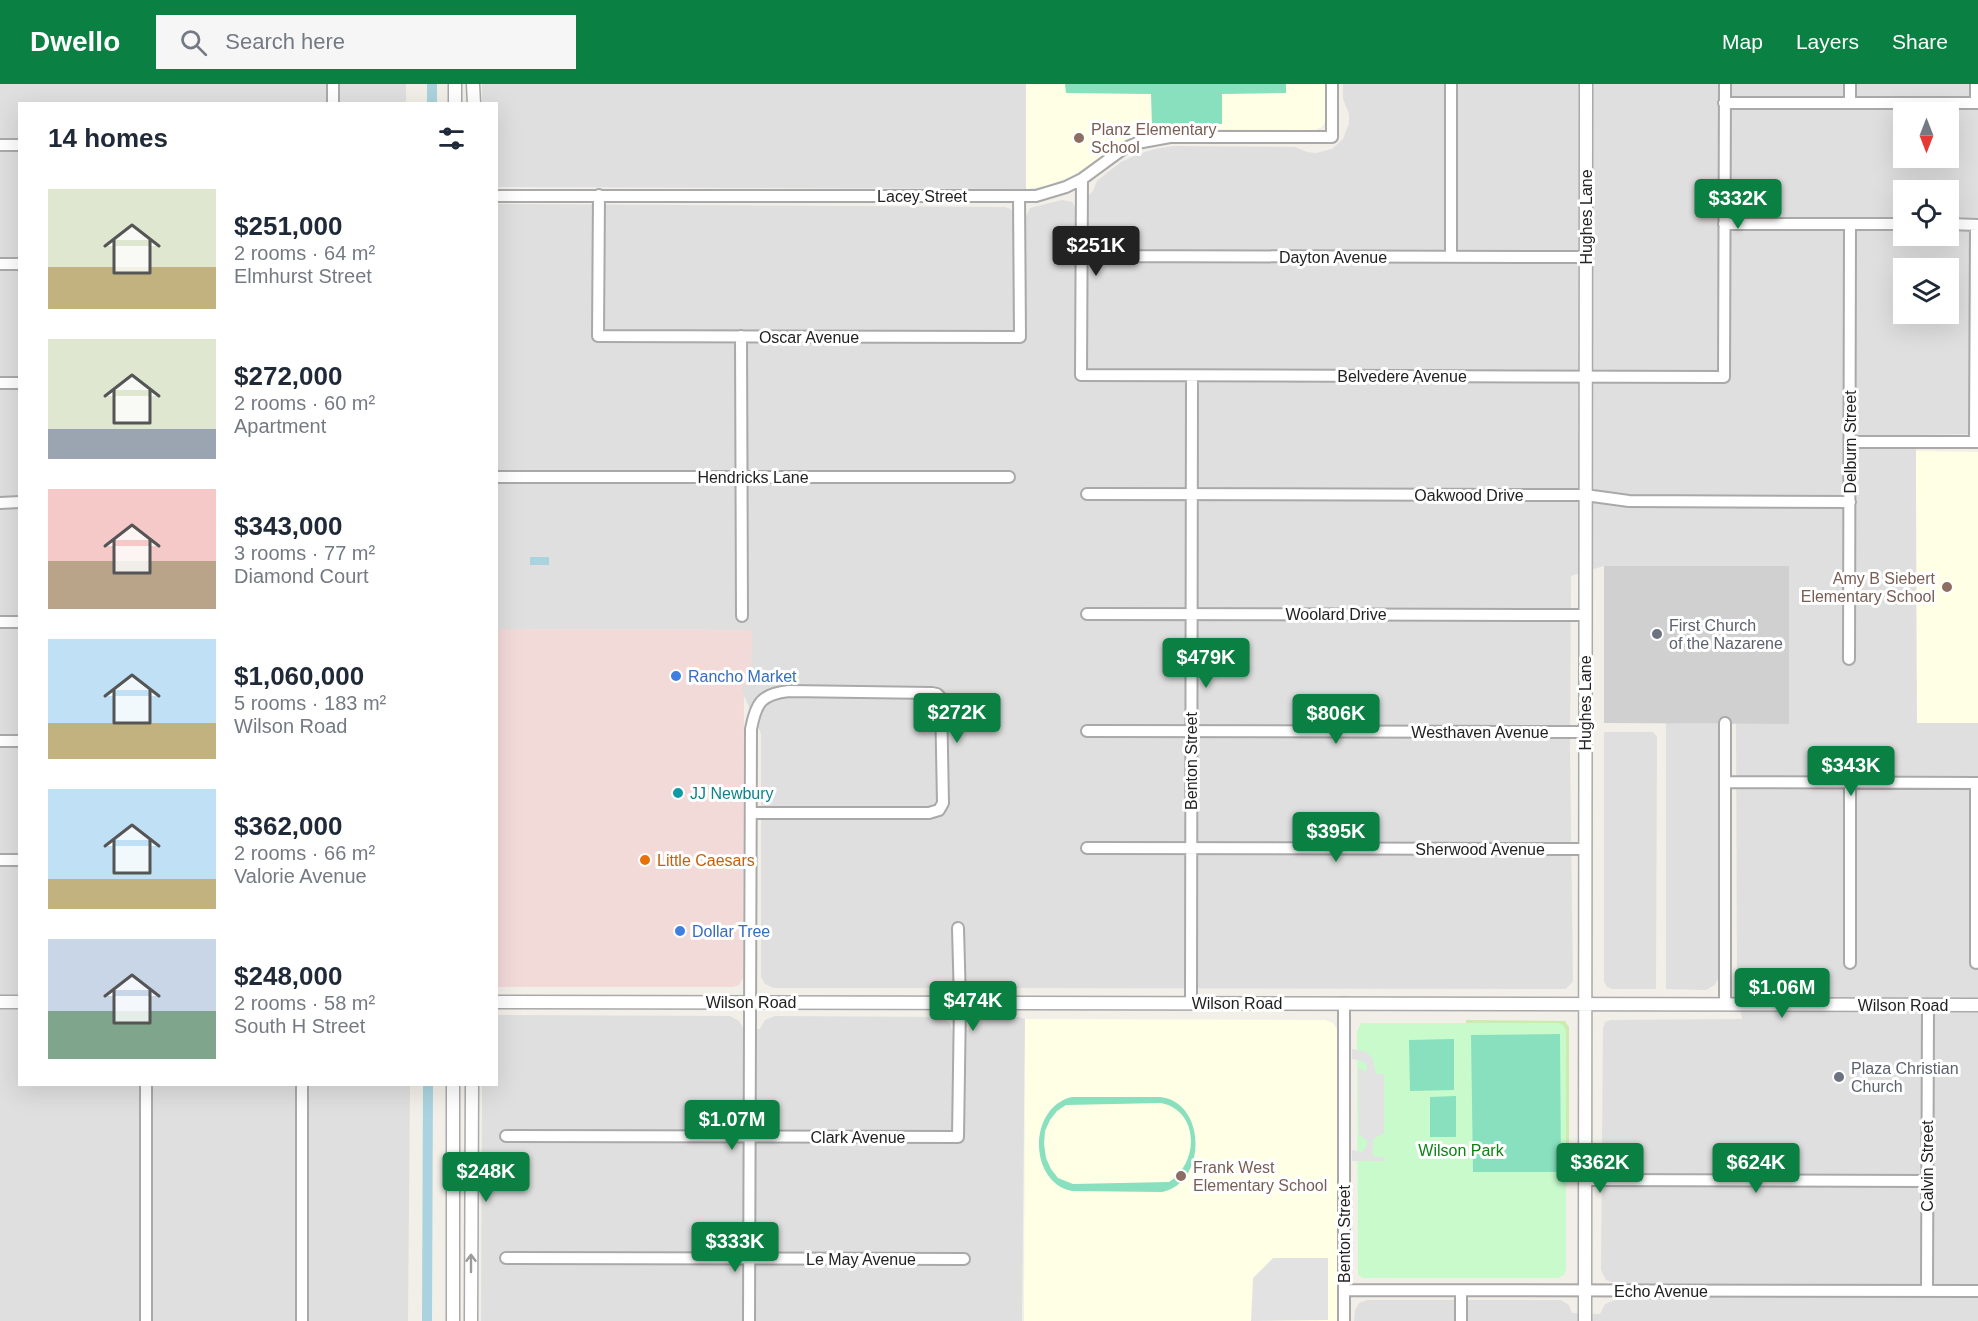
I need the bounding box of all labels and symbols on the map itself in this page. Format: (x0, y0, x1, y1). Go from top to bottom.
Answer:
north arrow (1893, 102, 1959, 168)
place label: Planz Elementary School (1091, 121, 1216, 156)
marker: Planz Elementary School (1072, 131, 1086, 145)
street label: Hughes Lane (1578, 169, 1595, 265)
pin: $332K (1696, 179, 1780, 230)
street label: Lacey Street (877, 188, 967, 205)
pin: $251K (1054, 226, 1138, 277)
street label: Dayton Avenue (1279, 249, 1387, 266)
street label: Oscar Avenue (759, 329, 859, 346)
street label: Belvedere Avenue (1337, 368, 1467, 385)
street label: Delburn Street (1842, 390, 1859, 494)
street label: Hendricks Lane (697, 469, 809, 486)
street label: Oakwood Drive (1414, 487, 1524, 504)
place label: Amy B Siebert Elementary School (1801, 570, 1936, 605)
marker: Amy B Siebert Elementary School (1940, 580, 1954, 594)
street label: Woolard Drive (1285, 606, 1387, 623)
place label: First Church of the Nazarene (1669, 617, 1783, 652)
marker: First Church of the Nazarene (1650, 627, 1664, 641)
pin: $479K (1164, 638, 1248, 689)
street label: Hughes Lane (1577, 655, 1594, 751)
place label: Rancho Market (688, 668, 797, 685)
marker: Rancho Market (669, 669, 683, 683)
pin: $272K (915, 693, 999, 744)
pin: $806K (1294, 694, 1378, 745)
street label: Benton Street (1183, 712, 1200, 810)
street label: Westhaven Avenue (1411, 724, 1549, 741)
pin: $343K (1809, 746, 1893, 797)
place label: JJ Newbury (690, 785, 774, 802)
marker: JJ Newbury (671, 786, 685, 800)
pin: $395K (1294, 812, 1378, 863)
street label: Sherwood Avenue (1415, 841, 1545, 858)
place label: Little Caesars (657, 852, 755, 869)
marker: Little Caesars (638, 853, 652, 867)
place label: Dollar Tree (692, 923, 770, 940)
marker: Dollar Tree (673, 924, 687, 938)
pin: $1.06M (1733, 968, 1831, 1019)
pin: $474K (931, 981, 1015, 1032)
street label: Wilson Road (706, 994, 796, 1011)
street label: Wilson Road (1192, 995, 1282, 1012)
street label: Wilson Road (1858, 997, 1948, 1014)
place label: Plaza Christian Church (1851, 1060, 1959, 1095)
marker: Plaza Christian Church (1832, 1070, 1846, 1084)
pin: $1.07M (683, 1100, 781, 1151)
street label: Calvin Street (1919, 1120, 1936, 1212)
street label: Clark Avenue (811, 1129, 906, 1146)
park label: Wilson Park (1418, 1142, 1505, 1159)
pin: $362K (1558, 1143, 1642, 1194)
pin: $624K (1714, 1143, 1798, 1194)
pin: $248K (444, 1152, 528, 1203)
place label: Frank West Elementary School (1193, 1159, 1327, 1194)
marker: Frank West Elementary School (1174, 1169, 1188, 1183)
street label: Benton Street (1336, 1185, 1353, 1283)
pin: $333K (693, 1222, 777, 1273)
street label: Le May Avenue (806, 1251, 916, 1268)
one-way arrow (465, 1253, 477, 1273)
street label: Echo Avenue (1614, 1283, 1708, 1300)

